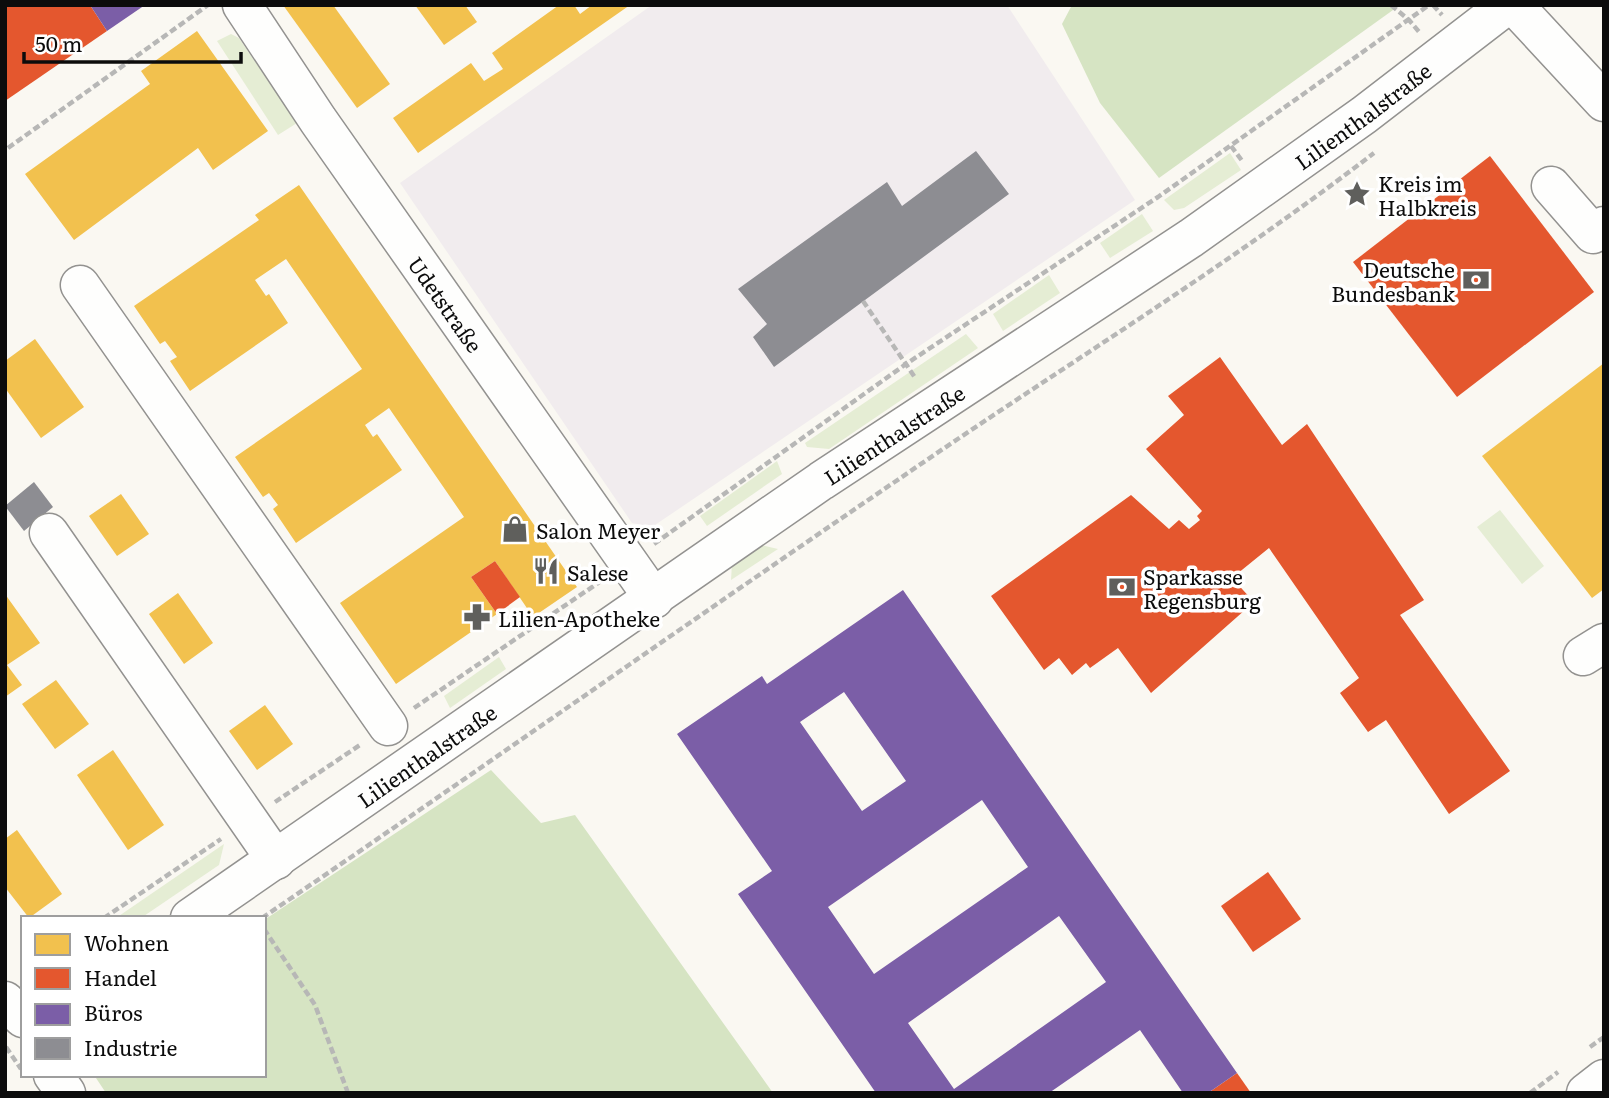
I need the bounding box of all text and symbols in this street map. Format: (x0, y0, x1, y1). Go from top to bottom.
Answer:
scale bar (24, 21, 242, 65)
text: 50 m (35, 27, 82, 58)
street label: Lilienthalstraße (1287, 54, 1437, 176)
place label: Kreis im Halbkreis (1378, 167, 1476, 222)
place icon: Kreis im Halbkreis (1342, 179, 1372, 209)
street label: Udetstraße (402, 249, 491, 358)
place label: Deutsche Bundesbank (1331, 253, 1455, 308)
bank icon: Deutsche Bundesbank (1461, 265, 1491, 295)
street label: Lilienthalstraße (817, 376, 970, 491)
shop icon: Salon Meyer (500, 514, 530, 544)
place label: Salon Meyer (536, 514, 660, 545)
restaurant icon: Salese (531, 556, 561, 586)
place label: Salese (567, 556, 629, 587)
place label: Sparkasse Regensburg (1143, 560, 1261, 615)
bank icon: Sparkasse Regensburg (1107, 572, 1137, 602)
pharmacy icon: Lilien-Apotheke (462, 602, 492, 632)
place label: Lilien-Apotheke (498, 602, 660, 633)
street label: Lilienthalstraße (350, 695, 502, 814)
legend (21, 916, 266, 1077)
text: Wohnen (84, 926, 169, 957)
text: Handel (84, 961, 157, 992)
text: Büros (84, 996, 142, 1027)
text: Industrie (84, 1031, 177, 1062)

